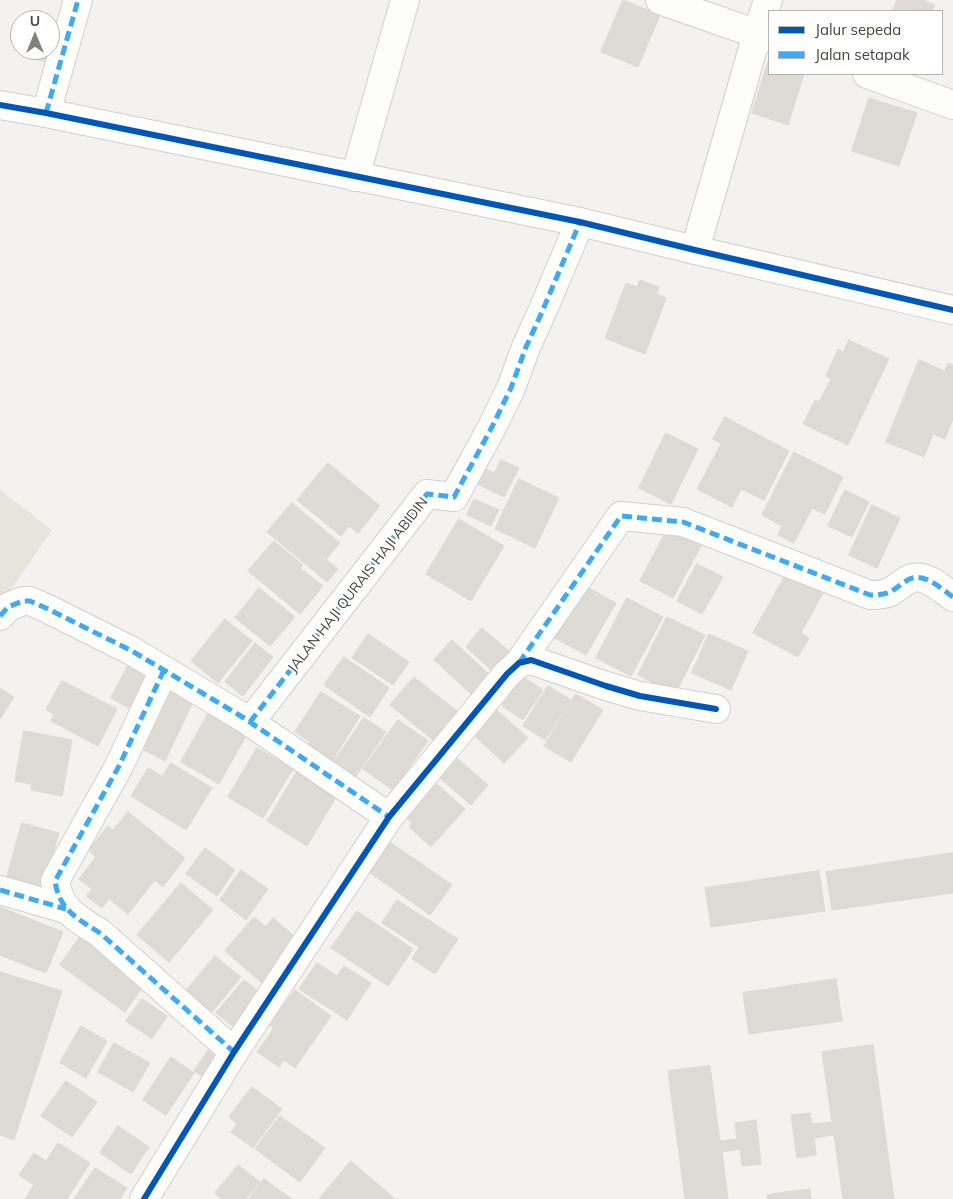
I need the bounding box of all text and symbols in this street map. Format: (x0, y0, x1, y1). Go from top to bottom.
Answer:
north arrow (10, 10, 60, 60)
legend (768, 10, 943, 75)
text: U (30, 12, 40, 30)
text: Jalur sepeda (815, 20, 901, 39)
text: Jalan setapak (815, 45, 910, 64)
street label: JALAN HAJI QURAIS HAJI ABIDIN (284, 494, 432, 676)

